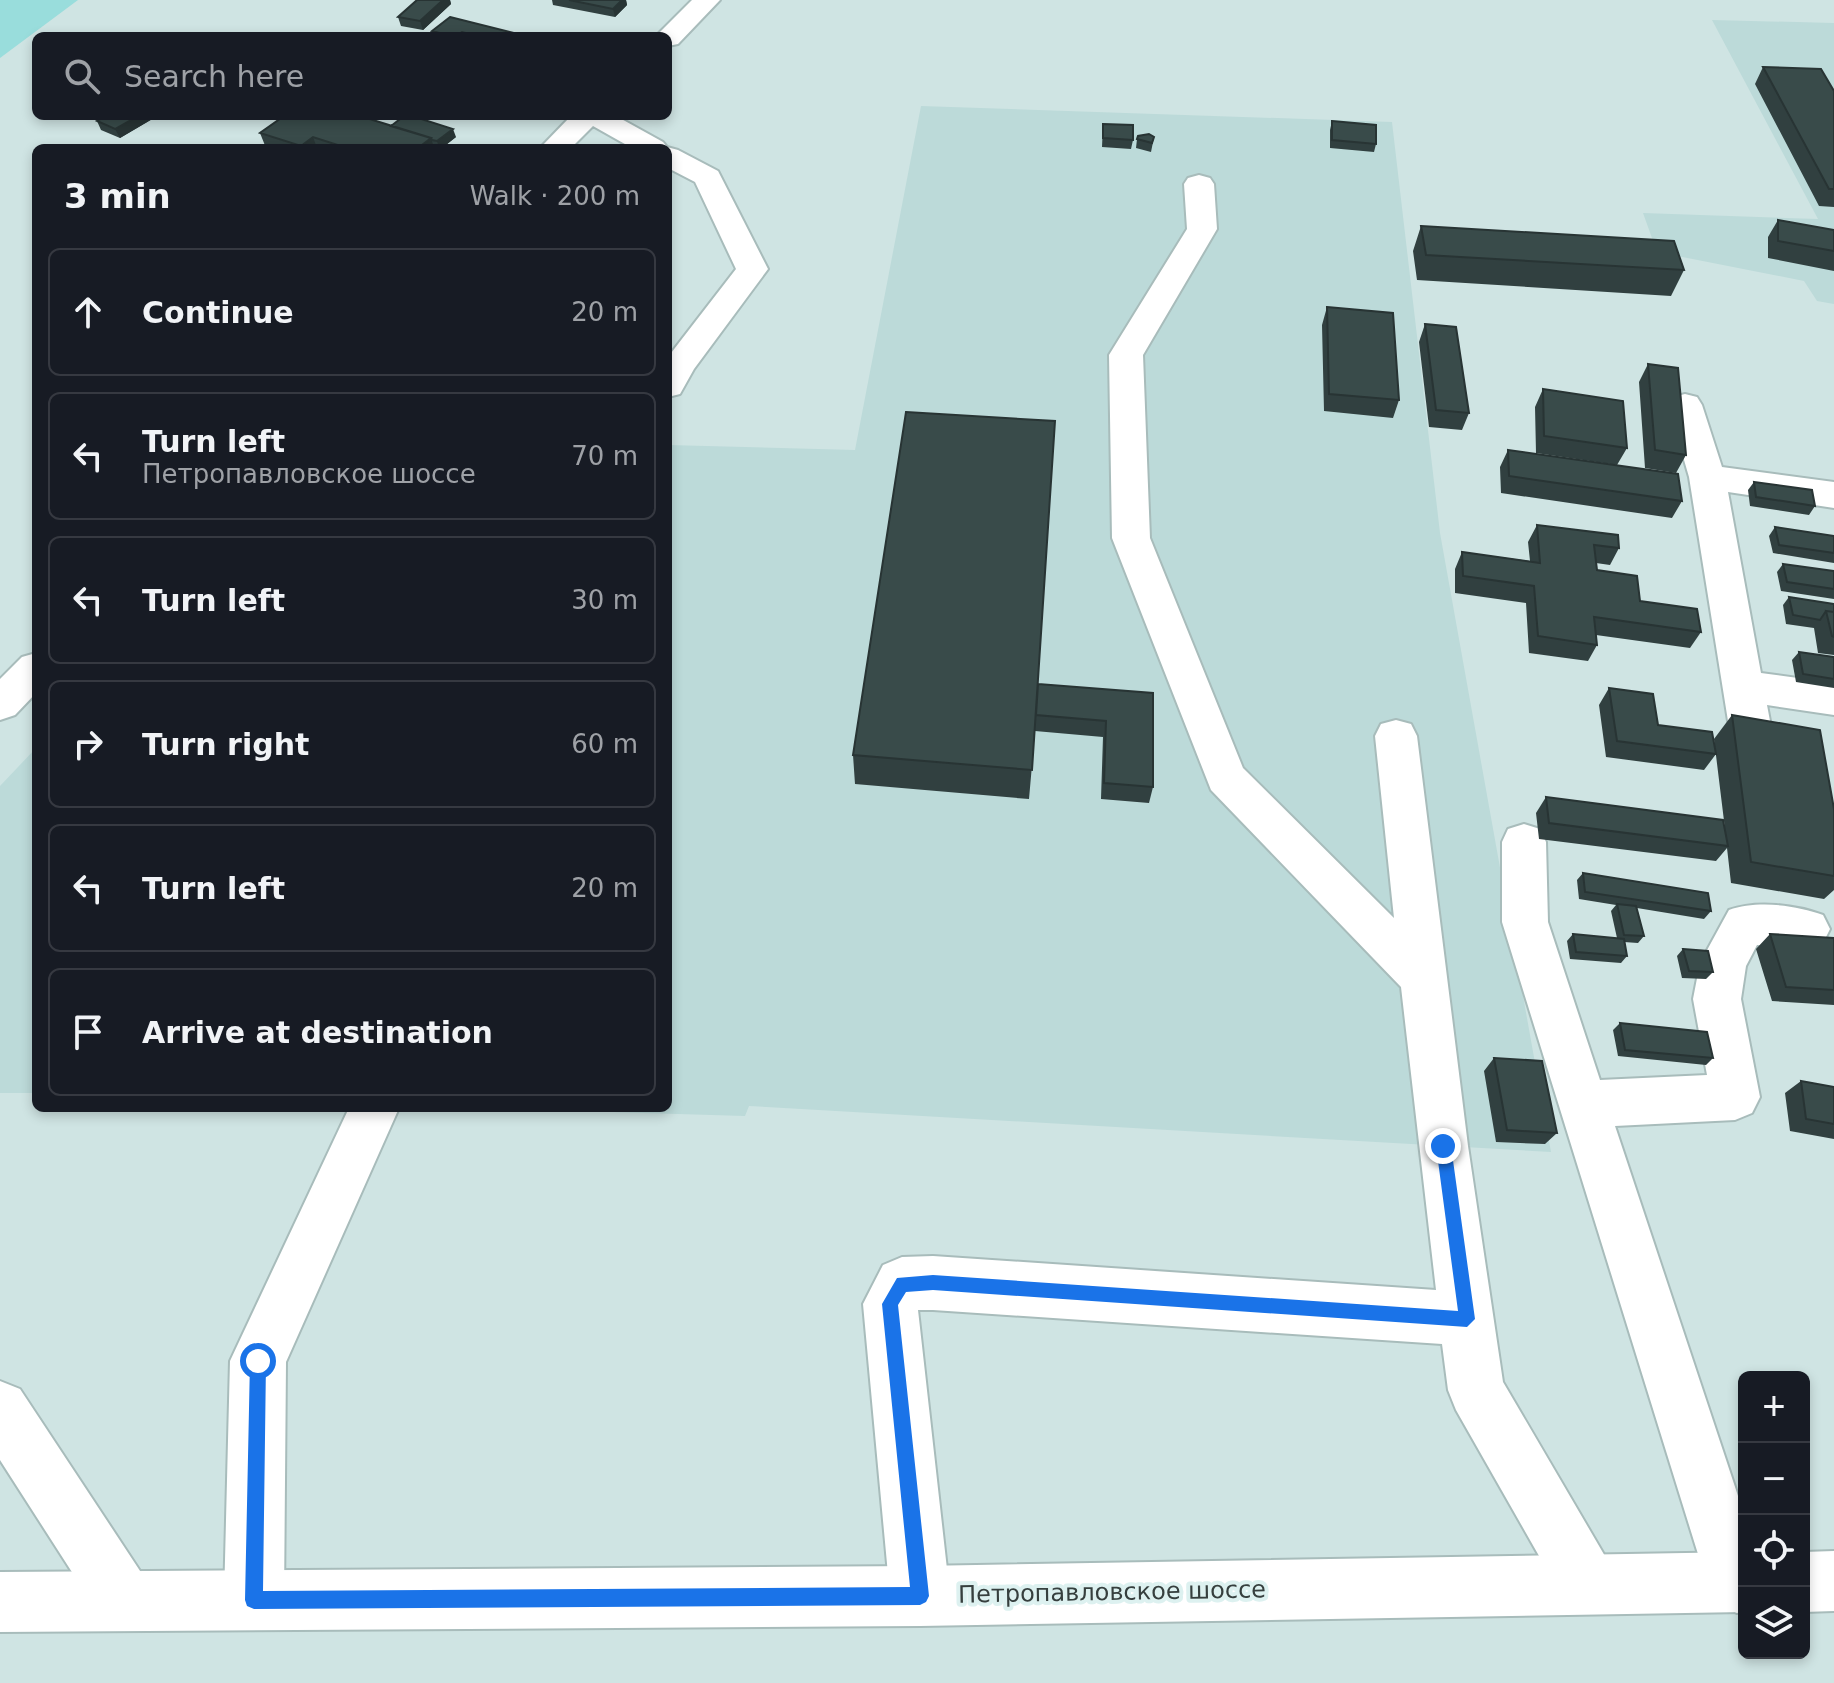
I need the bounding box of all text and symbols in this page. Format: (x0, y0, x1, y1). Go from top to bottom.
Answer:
search box (32, 32, 672, 120)
icon: search (60, 54, 104, 98)
text: Search here (124, 59, 304, 94)
text: 3 min (64, 176, 171, 216)
text: Walk · 200 m (470, 181, 640, 211)
icon: ahead (66, 290, 110, 334)
text: Continue (142, 295, 294, 330)
text: 20 m (571, 297, 638, 327)
text: Turn left (142, 424, 285, 459)
icon: left (66, 434, 110, 478)
text: 70 m (571, 441, 638, 471)
text: Петропавловское шоссе (142, 459, 476, 489)
icon: left (66, 578, 110, 622)
text: Turn left (142, 583, 285, 618)
text: 30 m (571, 585, 638, 615)
icon: right (66, 722, 110, 766)
text: Turn right (142, 727, 309, 762)
text: 60 m (571, 729, 638, 759)
icon: left (66, 866, 110, 910)
text: Turn left (142, 871, 285, 906)
text: 20 m (571, 873, 638, 903)
icon: arrive (66, 1010, 110, 1054)
text: Arrive at destination (142, 1015, 493, 1050)
route end (1425, 1128, 1461, 1164)
route start (240, 1343, 276, 1379)
map controls (1738, 1371, 1810, 1659)
button: + (1738, 1371, 1810, 1443)
button: − (1738, 1443, 1810, 1515)
button: locate (1738, 1515, 1810, 1587)
street label: Петропавловское шоссе (958, 1575, 1266, 1609)
button: layers (1738, 1587, 1810, 1659)

